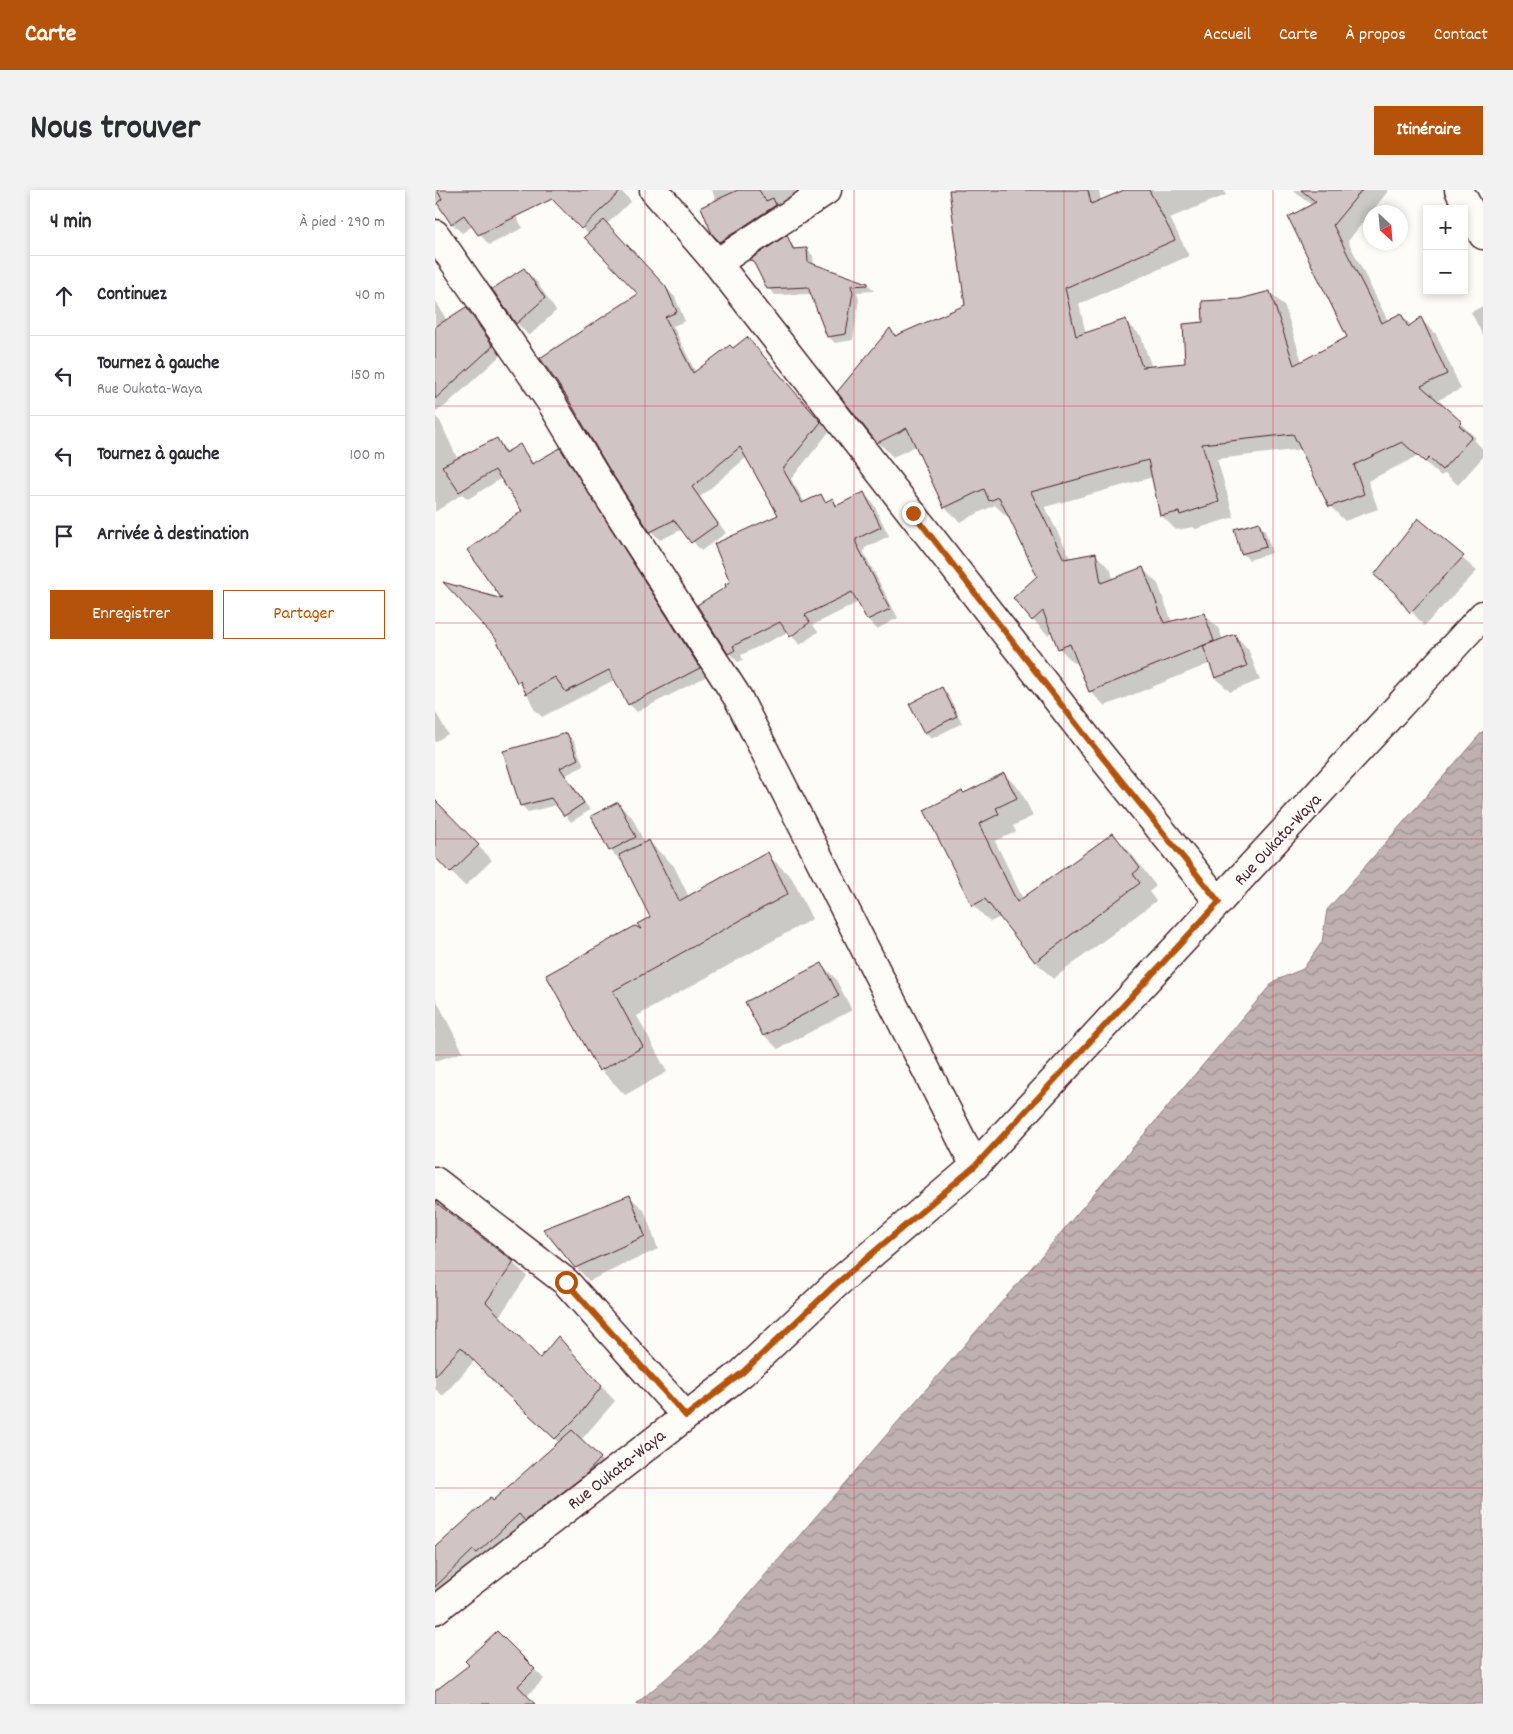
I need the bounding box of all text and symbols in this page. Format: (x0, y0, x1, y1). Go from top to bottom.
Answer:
text: Carte (25, 18, 76, 52)
text: Accueil (1203, 23, 1251, 48)
text: Carte (1279, 23, 1318, 48)
text: À propos (1346, 23, 1406, 48)
text: Contact (1434, 23, 1488, 48)
text: Nous trouver (30, 105, 200, 155)
button: Itinéraire (1374, 106, 1483, 155)
north arrow (1363, 205, 1408, 250)
map controls (1423, 205, 1468, 295)
button: + (1423, 205, 1468, 250)
text: 4 min (50, 208, 92, 238)
text: À pied · 290 m (300, 211, 385, 234)
button: − (1423, 250, 1468, 295)
icon: ahead (50, 282, 78, 310)
text: Continuez (97, 282, 167, 309)
text: 40 m (355, 284, 385, 307)
text: Tournez à gauche (97, 351, 219, 378)
icon: left (50, 362, 78, 390)
text: 150 m (351, 364, 385, 387)
text: Rue Oukata-Waya (97, 378, 202, 401)
icon: left (50, 442, 78, 470)
text: Tournez à gauche (97, 442, 219, 469)
text: 100 m (349, 444, 385, 467)
route end (902, 502, 925, 525)
icon: arrive (50, 522, 78, 550)
text: Arrivée à destination (97, 522, 249, 549)
button: Enregistrer (50, 590, 213, 639)
button: Partager (223, 590, 385, 639)
street label: Rue Oukata-Waya (1229, 789, 1329, 892)
route start (555, 1271, 578, 1294)
street label: Rue Oukata-Waya (563, 1424, 672, 1517)

